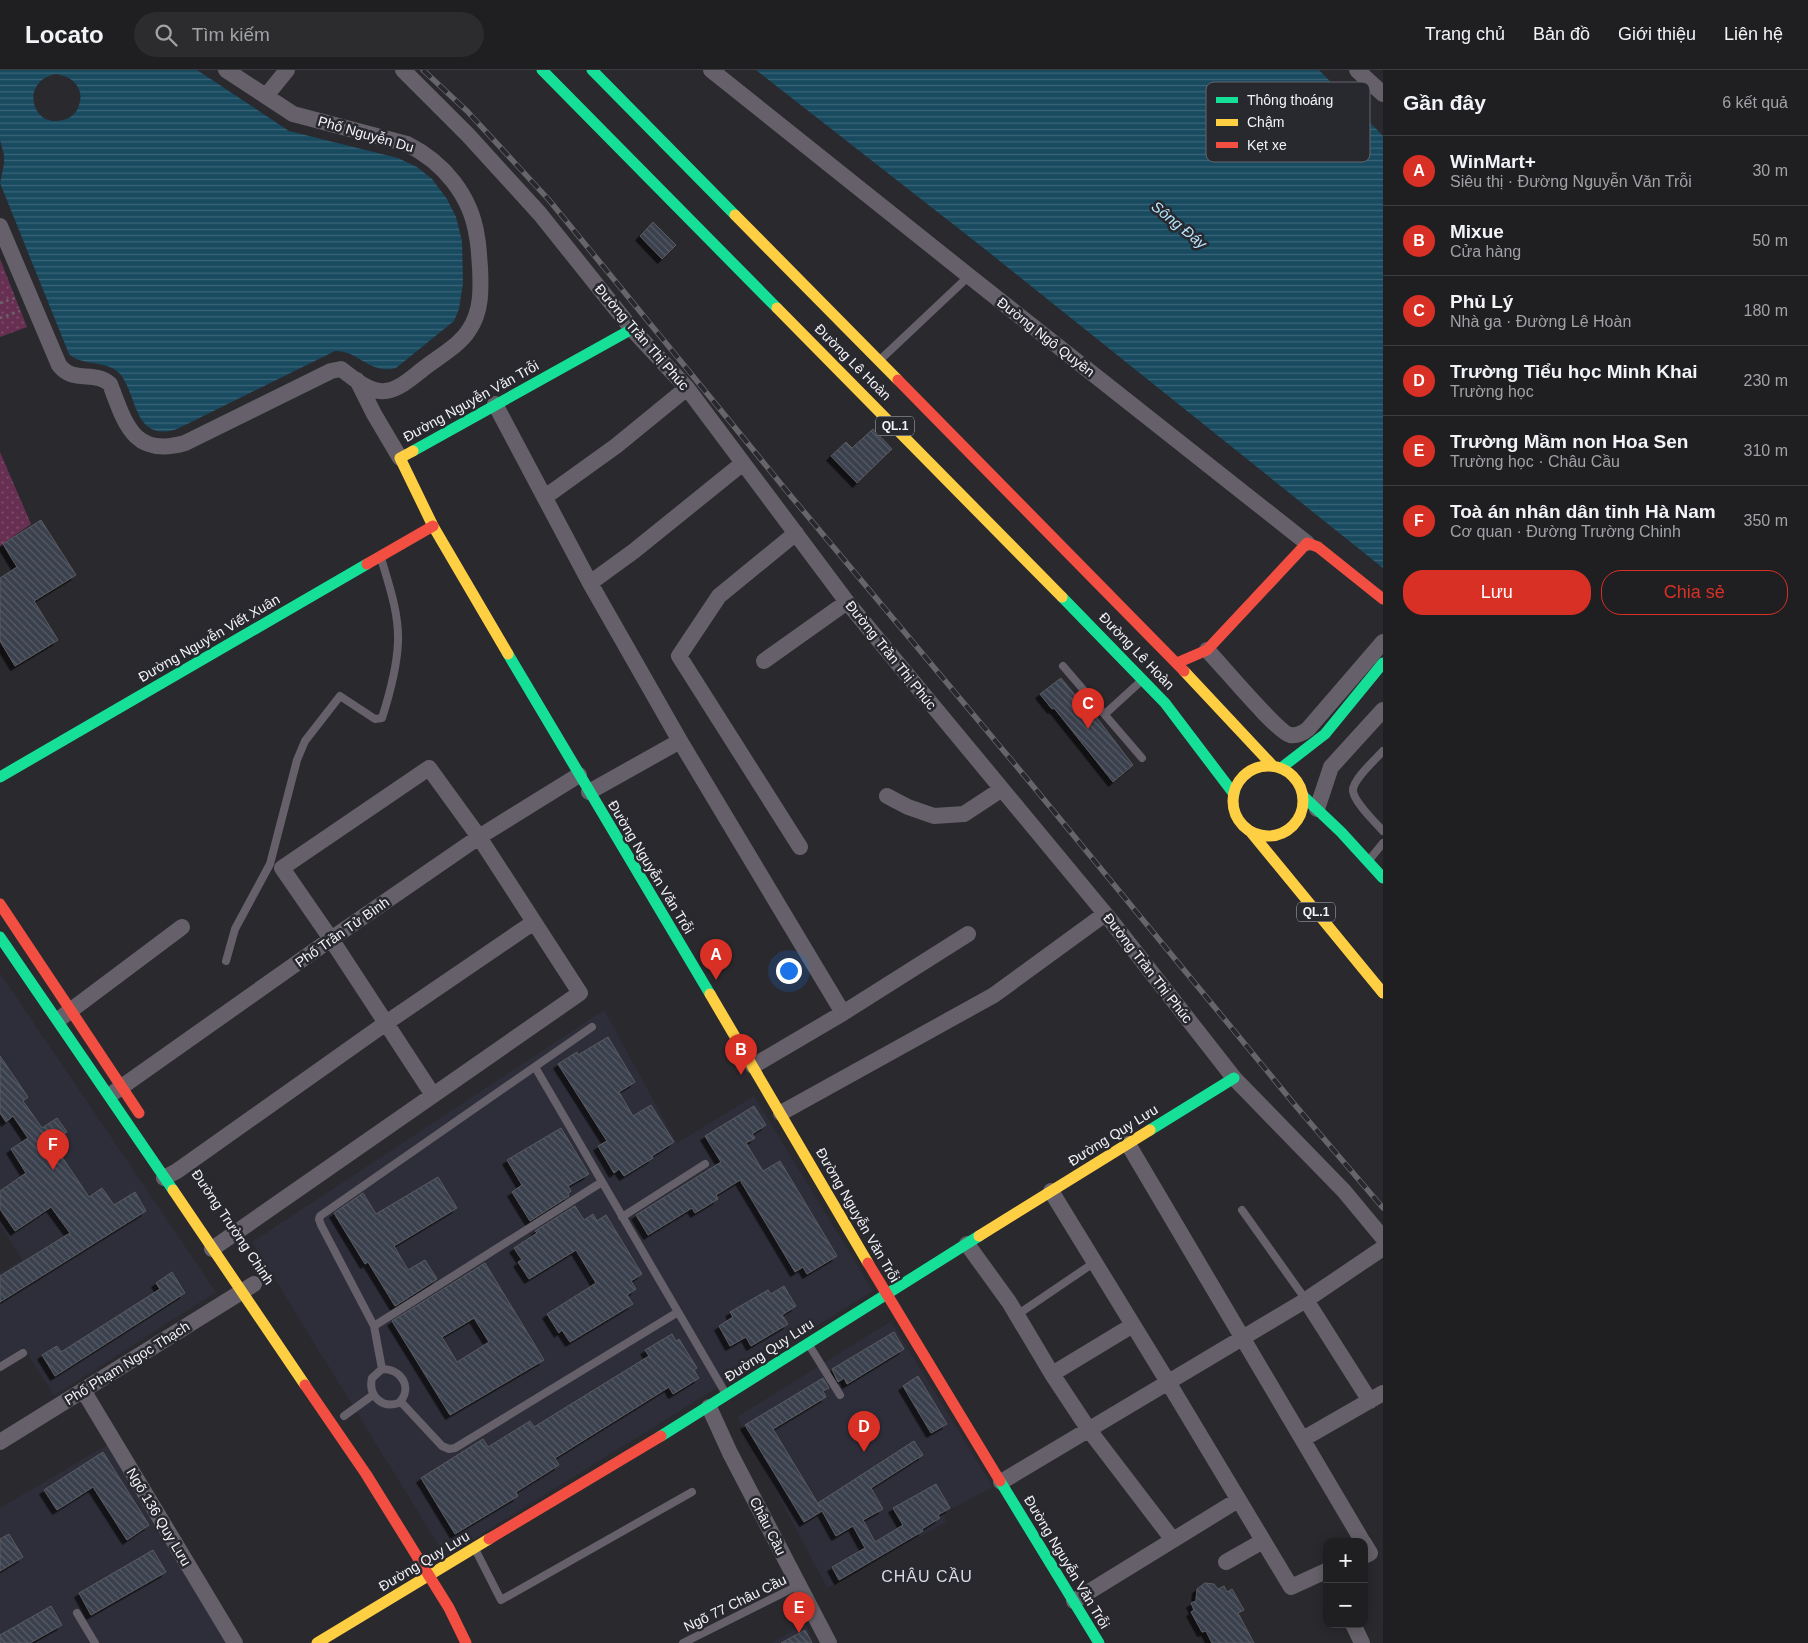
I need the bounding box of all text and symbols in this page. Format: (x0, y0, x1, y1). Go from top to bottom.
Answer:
search box (134, 12, 484, 57)
text: Locato (25, 21, 104, 48)
icon: search (152, 21, 180, 49)
text: Tìm kiếm (192, 24, 270, 45)
text: Trang chủ (1425, 24, 1505, 44)
text: Bản đồ (1533, 24, 1590, 44)
text: Giới thiệu (1618, 24, 1696, 44)
text: Liên hệ (1724, 24, 1783, 44)
legend (1206, 82, 1370, 162)
text: Gần đây (1403, 91, 1486, 114)
text: Thông thoáng (1247, 92, 1333, 108)
text: 6 kết quả (1722, 94, 1788, 111)
street label: Phố Nguyễn Du (316, 113, 416, 155)
text: Chậm (1247, 114, 1284, 130)
text: Kẹt xe (1247, 137, 1287, 153)
text: WinMart+ (1450, 151, 1536, 172)
text: A (1413, 162, 1425, 179)
text: 30 m (1752, 162, 1788, 179)
text: Siêu thị · Đường Nguyễn Văn Trỗi (1450, 173, 1692, 190)
water label: Sông Đáy (1148, 197, 1211, 253)
text: Mixue (1450, 221, 1504, 242)
text: B (1413, 232, 1425, 249)
text: 50 m (1752, 232, 1788, 249)
text: Cửa hàng (1450, 243, 1521, 260)
street label: Đường Trần Thị Phúc (592, 281, 692, 393)
text: Phủ Lý (1450, 291, 1513, 312)
street label: Đường Ngô Quyền (994, 294, 1098, 380)
text: C (1413, 302, 1425, 319)
text: 180 m (1744, 302, 1788, 319)
text: Nhà ga · Đường Lê Hoàn (1450, 313, 1631, 330)
street label: Đường Lê Hoàn (812, 321, 894, 403)
street label: Đường Nguyễn Văn Trỗi (400, 357, 542, 445)
text: Trường Tiểu học Minh Khai (1450, 361, 1698, 382)
text: D (1413, 372, 1425, 389)
text: 230 m (1744, 372, 1788, 389)
text: Trường học (1450, 383, 1534, 400)
road number: QL.1 (876, 416, 914, 436)
text: Trường Mầm non Hoa Sen (1450, 431, 1688, 452)
text: E (1414, 442, 1424, 459)
text: 310 m (1744, 442, 1788, 459)
text: Trường học · Châu Cầu (1450, 453, 1620, 470)
text: Toà án nhân dân tỉnh Hà Nam (1450, 501, 1716, 522)
text: F (1414, 512, 1424, 529)
text: 350 m (1744, 512, 1788, 529)
text: Cơ quan · Đường Trường Chinh (1450, 523, 1681, 540)
button: Lưu (1403, 570, 1591, 615)
button: Chia sẻ (1601, 570, 1788, 615)
street label: Đường Nguyễn Viết Xuân (135, 591, 283, 685)
street label: Đường Trần Thị Phúc (842, 597, 940, 713)
street label: Đường Lê Hoàn (1096, 609, 1178, 693)
pin: C (1072, 688, 1104, 729)
street label: Đường Nguyễn Văn Trỗi (605, 798, 697, 936)
street label: Phố Trần Tử Bình (292, 894, 392, 970)
road number: QL.1 (1297, 902, 1335, 922)
street label: Đường Trần Thị Phúc (1100, 910, 1196, 1026)
pin: A (700, 939, 732, 980)
your location (776, 958, 802, 984)
pin: B (725, 1034, 757, 1075)
street label: Đường Quy Lưu (1065, 1101, 1161, 1169)
pin: F (37, 1129, 69, 1170)
street label: Đường Nguyễn Văn Trỗi (813, 1145, 903, 1285)
street label: Đường Trường Chinh (189, 1166, 277, 1288)
street label: Đường Quy Lưu (722, 1315, 816, 1385)
street label: Phố Phạm Ngọc Thạch (61, 1318, 193, 1408)
pin: D (848, 1411, 880, 1452)
street label: Ngõ 136 Quy Lưu (123, 1465, 195, 1569)
street label: Đường Nguyễn Văn Trỗi (1021, 1493, 1113, 1631)
street label: Châu Cầu (747, 1494, 789, 1558)
street label: Đường Quy Lưu (376, 1528, 472, 1594)
map controls (1323, 1538, 1368, 1628)
button: + (1323, 1538, 1368, 1583)
district label: CHÂU CẦU (881, 1567, 973, 1585)
street label: Ngõ 77 Châu Cầu (681, 1571, 789, 1635)
button: − (1323, 1583, 1368, 1628)
pin: E (783, 1592, 815, 1633)

